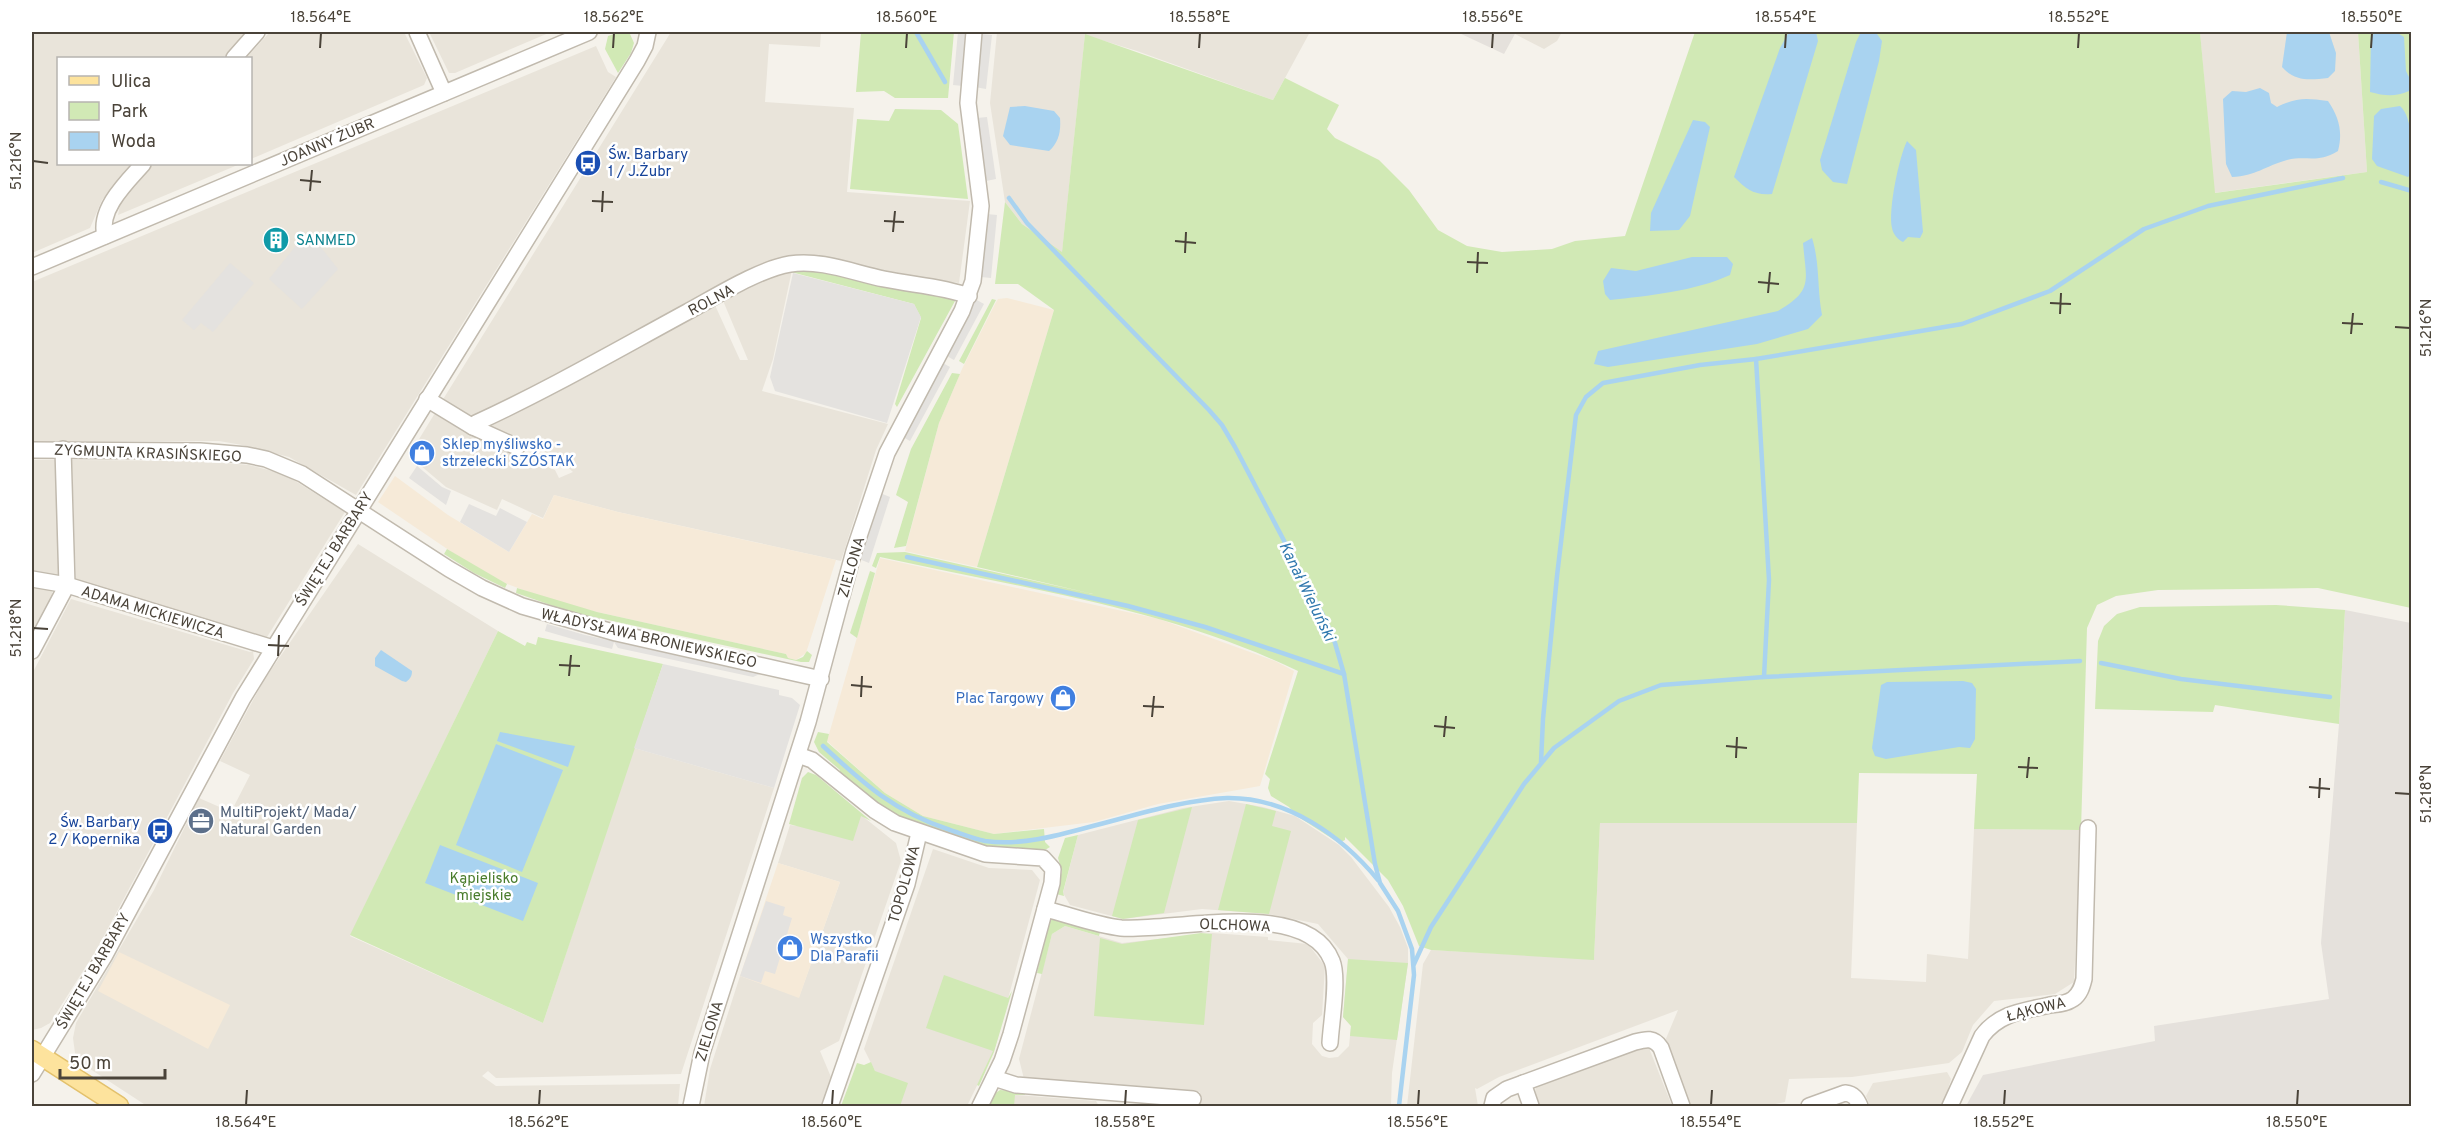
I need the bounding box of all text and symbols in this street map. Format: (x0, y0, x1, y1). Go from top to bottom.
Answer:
text: 18.564°E (291, 9, 351, 28)
text: 18.562°E (584, 9, 644, 28)
text: 18.560°E (876, 9, 938, 28)
text: 18.558°E (1170, 9, 1230, 28)
text: 18.556°E (1463, 9, 1523, 28)
text: 18.554°E (1755, 9, 1817, 28)
text: 18.552°E (2049, 9, 2109, 28)
text: 18.550°E (2341, 9, 2403, 28)
legend (57, 57, 252, 165)
text: Ulica (111, 71, 151, 94)
text: Park (111, 101, 148, 124)
street label: JOANNY ŻUBR (277, 114, 378, 172)
text: Woda (111, 131, 156, 154)
text: 51.216°N (8, 132, 27, 190)
place label: Św. Barbary 1 / J.Żubr (608, 144, 688, 182)
bus stop icon: Św. Barbary 1 / J.Żubr (573, 148, 603, 178)
building icon: SANMED (261, 225, 291, 255)
place label: SANMED (296, 232, 356, 251)
street label: ROLNA (685, 281, 738, 321)
text: 51.216°N (2418, 299, 2437, 357)
place label: Sklep myśliwsko - strzelecki SZÓSTAK (442, 436, 575, 472)
shop icon: Sklep myśliwsko - strzelecki SZÓSTAK (407, 438, 437, 468)
street label: ZYGMUNTA KRASIŃSKIEGO (54, 441, 242, 467)
street label: ŚWIĘTEJ BARBARY (291, 488, 378, 611)
street label: ZIELONA (835, 535, 870, 600)
water label: Kanał Wieluński (1274, 539, 1339, 646)
street label: ADAMA MICKIEWICZA (79, 583, 227, 644)
text: 51.218°N (8, 599, 27, 657)
street label: WŁADYSŁAWA BRONIEWSKIEGO (539, 605, 759, 674)
shop icon: Plac Targowy (1048, 683, 1078, 713)
place label: Plac Targowy (956, 690, 1044, 709)
text: 51.218°N (2418, 765, 2437, 823)
place label: MultiProjekt/ Mada/ Natural Garden (220, 804, 357, 840)
office icon: MultiProjekt/ Mada/ Natural Garden (186, 806, 216, 836)
place label: Św. Barbary 2 / Kopernika (48, 812, 140, 850)
bus stop icon: Św. Barbary 2 / Kopernika (145, 816, 175, 846)
street label: TOPOLOWA (885, 843, 926, 926)
park label: Kąpielisko miejskie (450, 870, 518, 906)
street label: ŚWIĘTEJ BARBARY (51, 909, 136, 1033)
street label: OLCHOWA (1199, 916, 1271, 937)
place label: Wszystko Dla Parafii (810, 931, 879, 967)
shop icon: Wszystko Dla Parafii (775, 933, 805, 963)
street label: ŁĄKOWA (2005, 994, 2068, 1027)
street label: ZIELONA (692, 999, 729, 1064)
scale bar (60, 1042, 165, 1080)
text: 50 m (69, 1053, 111, 1076)
text: 18.564°E (216, 1114, 276, 1133)
text: 18.562°E (509, 1114, 569, 1133)
text: 18.560°E (801, 1114, 863, 1133)
text: 18.558°E (1095, 1114, 1155, 1133)
text: 18.556°E (1388, 1114, 1448, 1133)
text: 18.554°E (1680, 1114, 1742, 1133)
text: 18.552°E (1974, 1114, 2034, 1133)
text: 18.550°E (2266, 1114, 2328, 1133)

